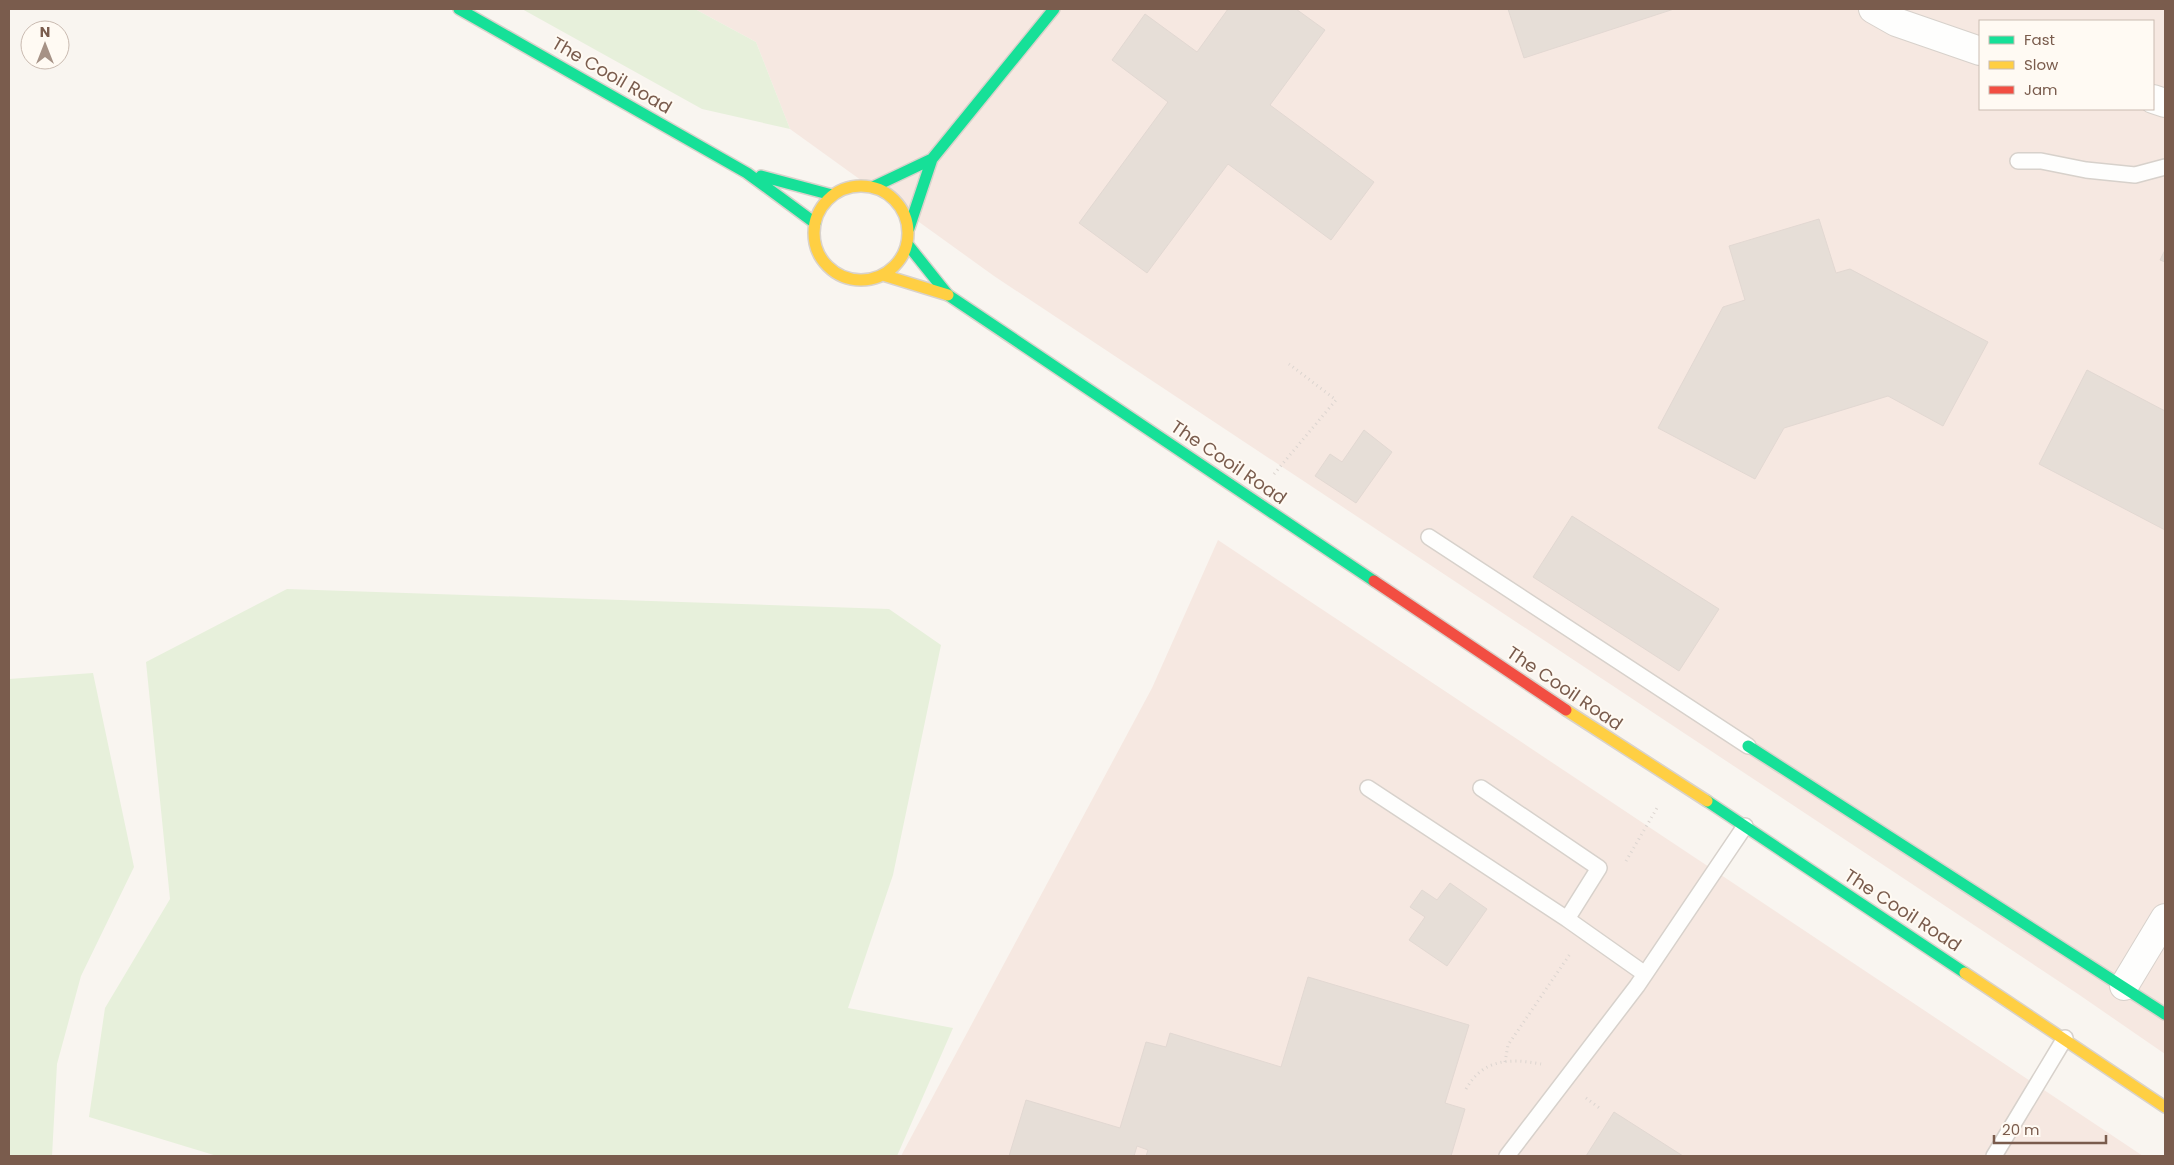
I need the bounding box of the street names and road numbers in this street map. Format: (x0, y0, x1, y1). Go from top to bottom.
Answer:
street label: The Cooil Road (547, 31, 677, 119)
street label: The Cooil Road (1166, 414, 1292, 510)
street label: The Cooil Road (1502, 640, 1628, 736)
street label: The Cooil Road (1840, 863, 1966, 957)

